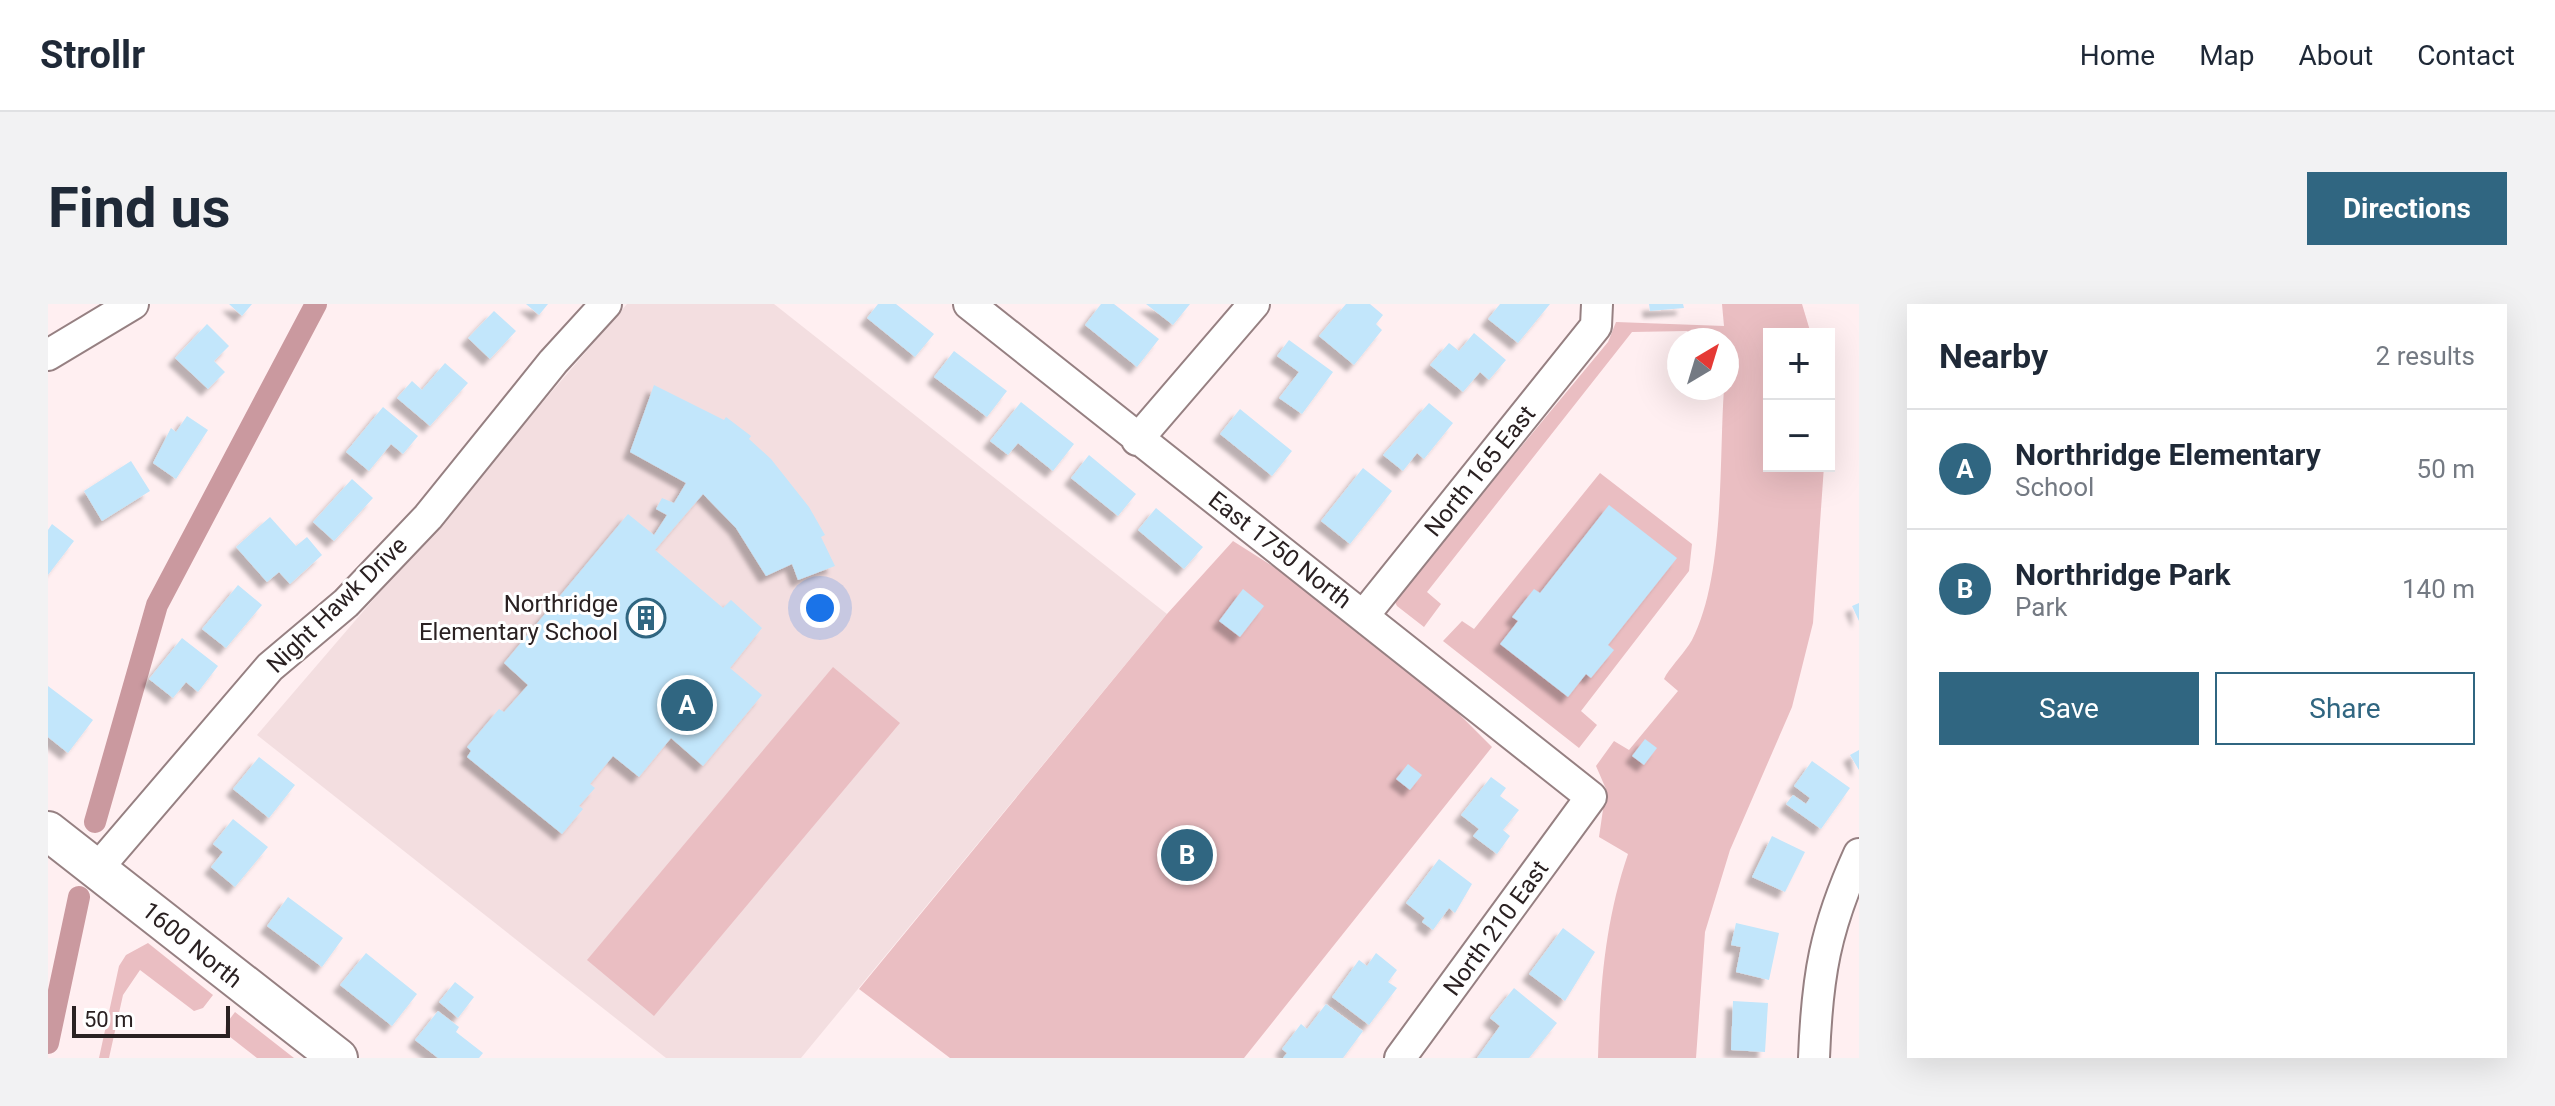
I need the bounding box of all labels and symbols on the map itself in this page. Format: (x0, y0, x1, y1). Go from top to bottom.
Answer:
north arrow (1667, 328, 1739, 400)
street label: North 165 East (1419, 400, 1541, 542)
street label: East 1750 North (1203, 486, 1357, 614)
street label: Night Hawk Drive (261, 531, 413, 679)
your location (800, 588, 840, 628)
place label: Northridge Elementary School (419, 590, 618, 646)
building icon: Northridge Elementary School (625, 597, 667, 639)
pin: A (661, 675, 713, 735)
pin: B (1161, 825, 1213, 885)
street label: North 210 East (1438, 855, 1554, 1001)
street label: 1600 North (136, 896, 248, 994)
scale bar (72, 1002, 230, 1038)

